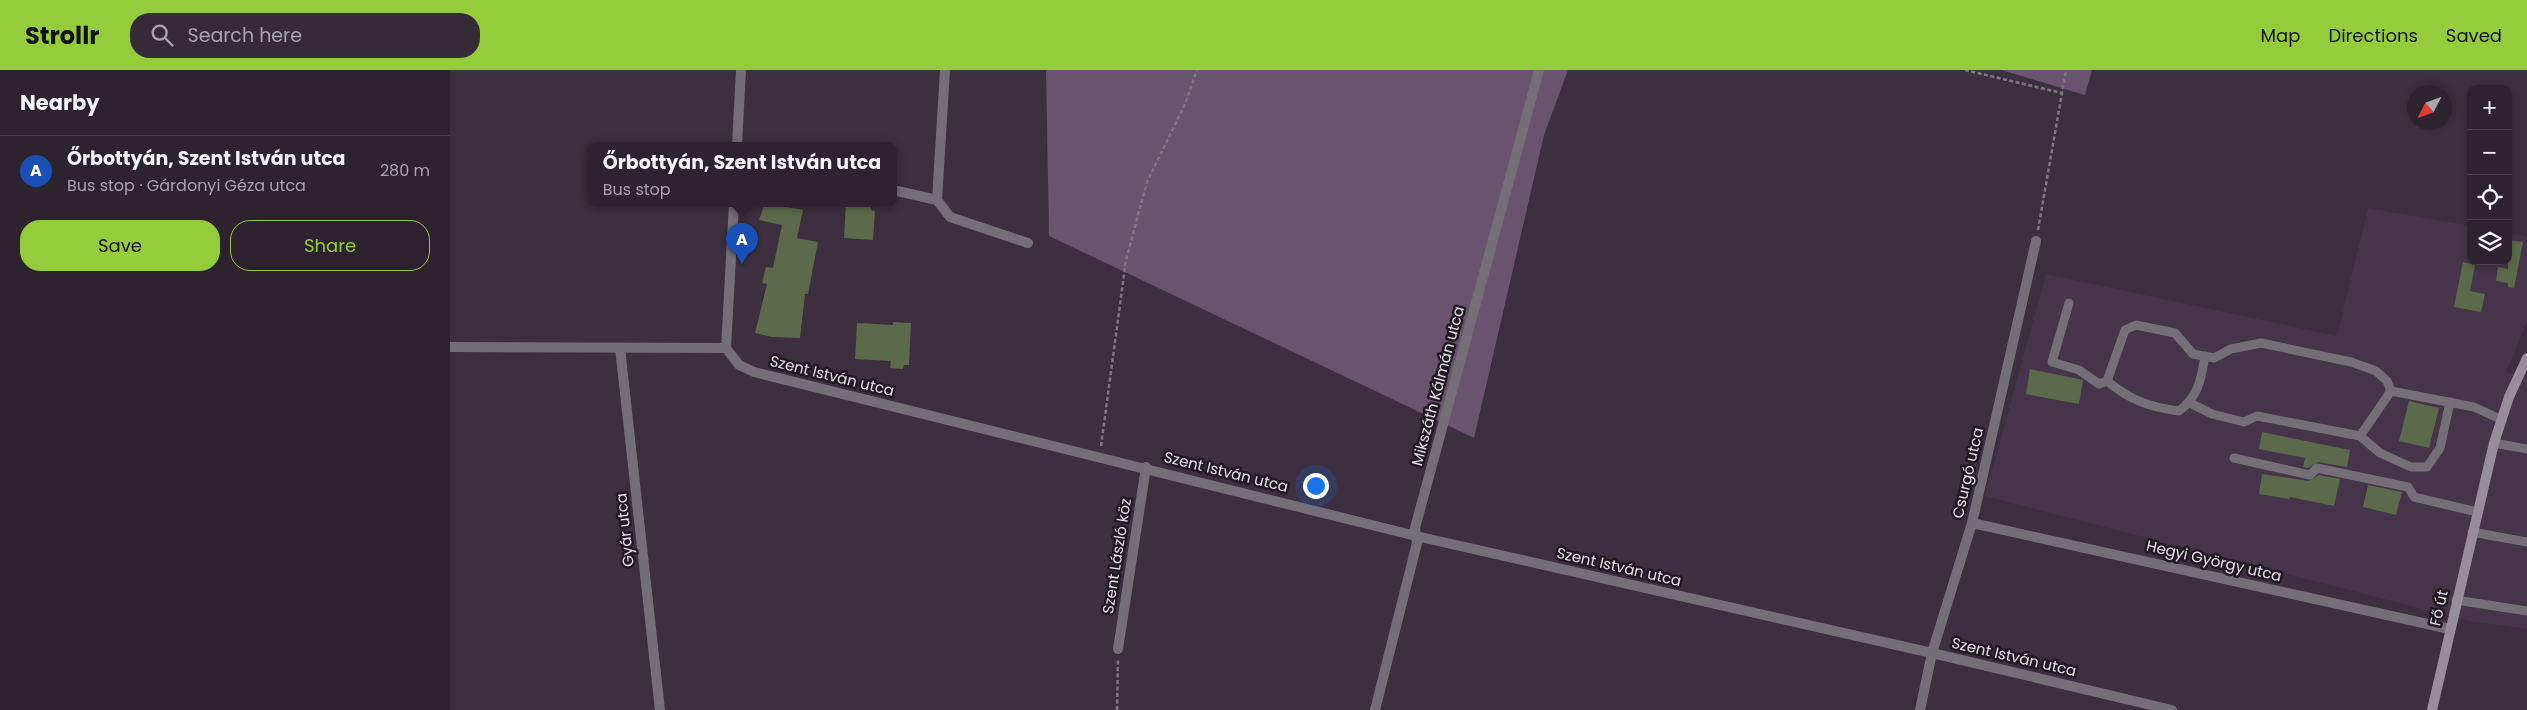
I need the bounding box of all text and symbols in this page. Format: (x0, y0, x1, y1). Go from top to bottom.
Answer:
search box (130, 13, 480, 58)
text: Strollr (25, 19, 100, 52)
icon: search (148, 21, 176, 49)
text: Search here (188, 22, 302, 49)
text: Map (2261, 23, 2300, 48)
text: Directions (2328, 23, 2418, 48)
text: Saved (2446, 23, 2502, 48)
north arrow (2407, 85, 2452, 130)
map controls (2467, 85, 2512, 265)
button: + (2467, 85, 2512, 130)
text: Nearby (20, 88, 100, 117)
button: − (2467, 130, 2512, 175)
popup (587, 142, 897, 207)
text: Őrbottyán, Szent István utca (67, 145, 346, 172)
text: Őrbottyán, Szent István utca (603, 149, 881, 176)
text: A (30, 159, 42, 182)
text: 280 m (380, 159, 430, 182)
text: Bus stop · Gárdonyi Géza utca (67, 174, 306, 197)
button: locate (2467, 175, 2512, 220)
text: Bus stop (603, 178, 671, 201)
button: Save (20, 220, 220, 271)
button: Share (230, 220, 430, 271)
button: layers (2467, 220, 2512, 265)
pin: A (726, 223, 758, 264)
street label: Mikszáth Kálmán utca (1406, 304, 1469, 468)
street label: Szent István utca (768, 350, 896, 401)
street label: Csurgó utca (1947, 425, 1988, 520)
street label: Szent István utca (1162, 446, 1290, 497)
your location (1303, 473, 1329, 499)
street label: Gyár utca (610, 492, 639, 568)
street label: Szent László köz (1097, 496, 1136, 615)
street label: Hegyi György utca (2144, 535, 2284, 586)
street label: Szent István utca (1555, 542, 1684, 591)
street label: Fő út (2424, 588, 2453, 628)
street label: Szent István utca (1950, 632, 2079, 681)

